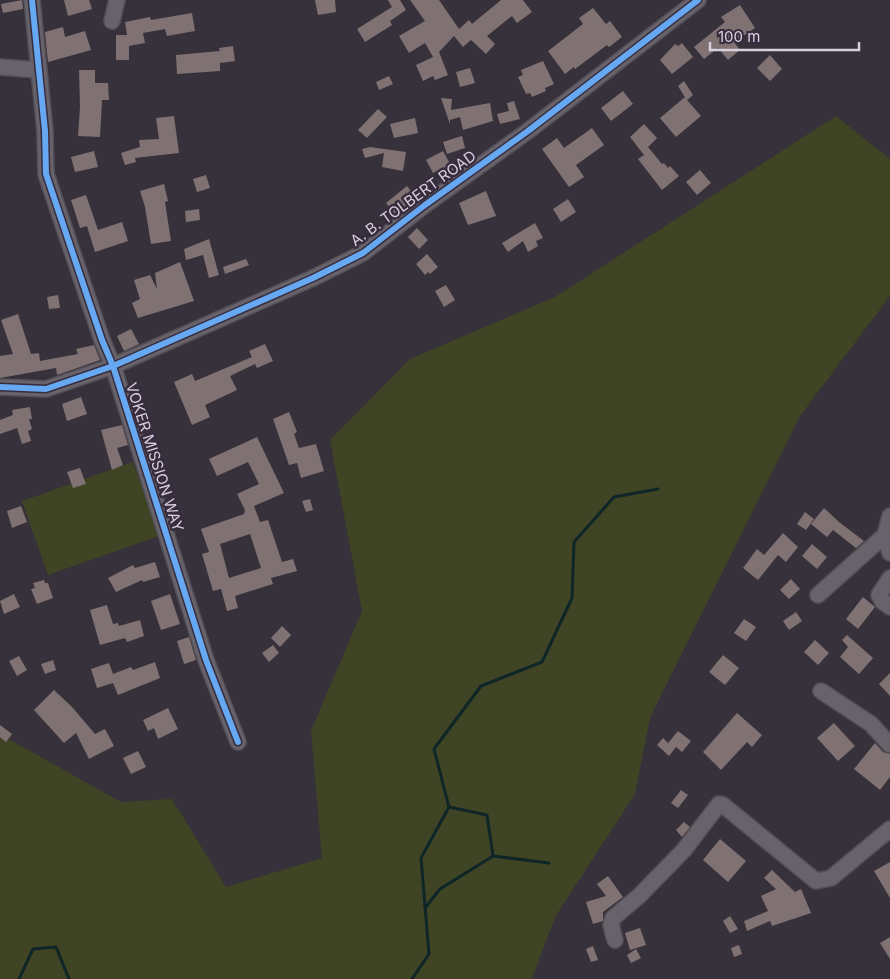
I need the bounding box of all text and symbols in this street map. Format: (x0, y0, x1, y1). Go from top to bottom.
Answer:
scale bar (710, 20, 859, 52)
text: 100 m (718, 27, 760, 46)
street label: A. B. TOLBERT ROAD (346, 146, 480, 250)
street label: VOKER MISSION WAY (122, 380, 188, 534)

